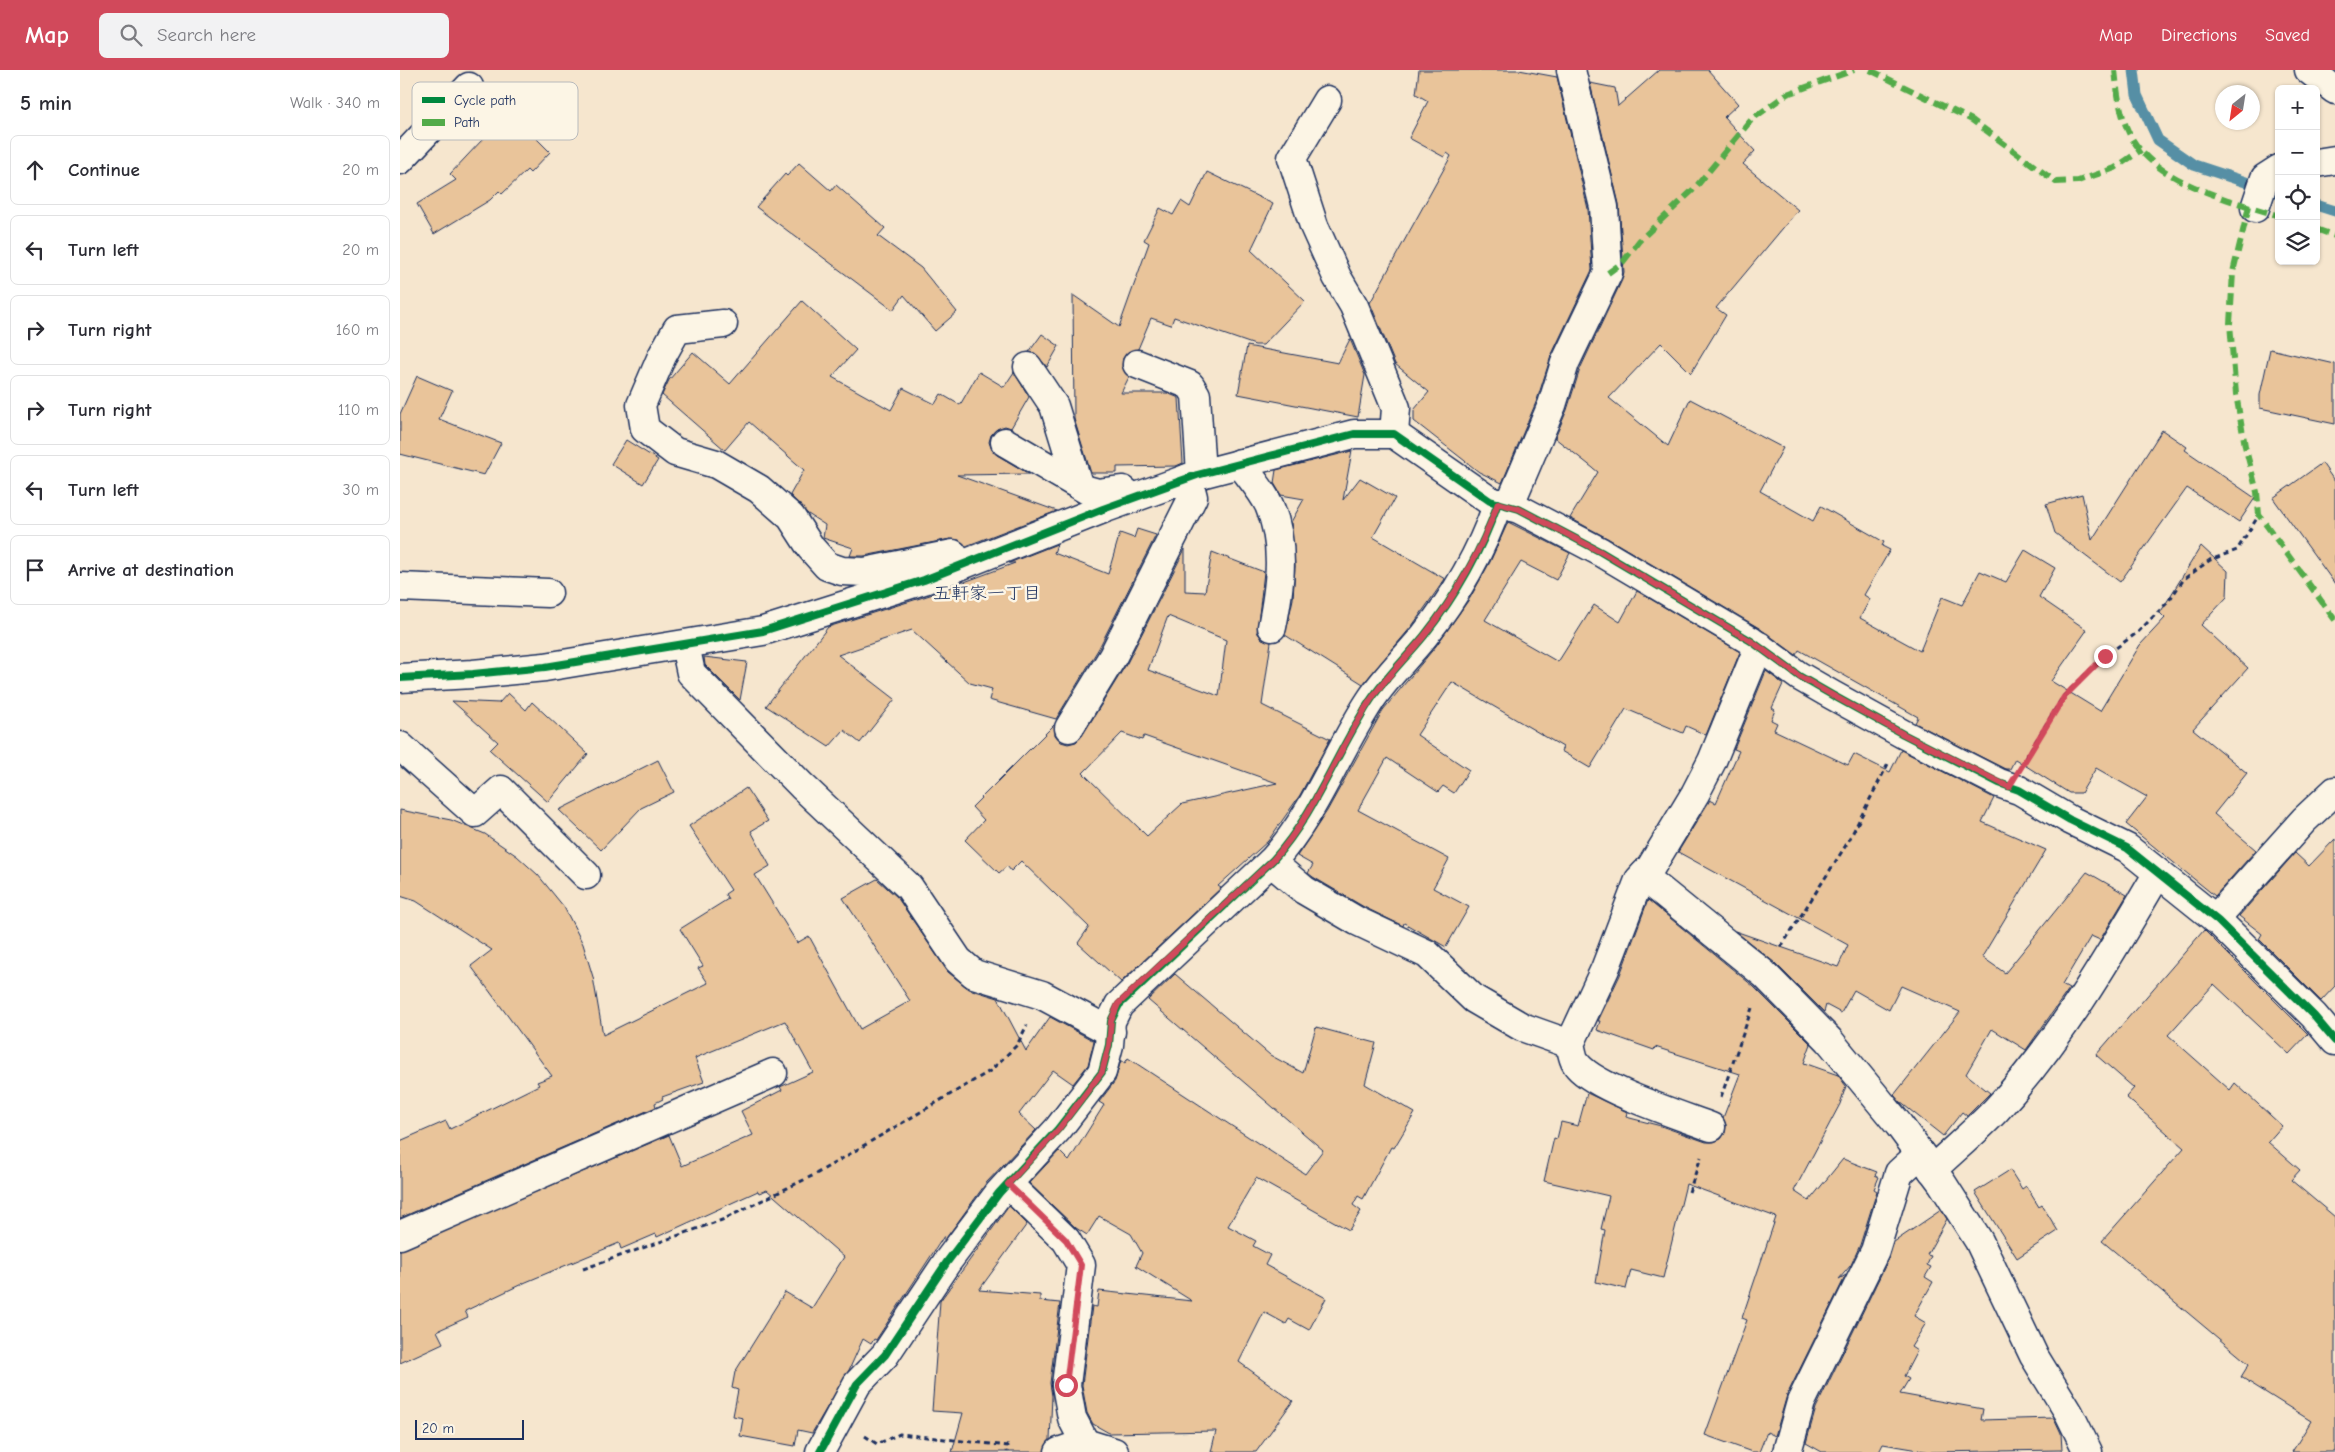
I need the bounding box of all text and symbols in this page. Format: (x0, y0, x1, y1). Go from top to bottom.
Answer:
search box (99, 13, 449, 58)
text: Map (25, 21, 69, 49)
icon: search (117, 21, 145, 49)
text: Search here (157, 24, 256, 46)
text: Map (2099, 25, 2133, 46)
text: Directions (2161, 25, 2237, 46)
text: Saved (2265, 25, 2310, 46)
legend (412, 82, 578, 140)
north arrow (2215, 85, 2260, 130)
map controls (2275, 85, 2320, 265)
button: + (2275, 85, 2320, 130)
text: 5 min (20, 91, 72, 115)
text: Cycle path (454, 92, 516, 109)
text: Walk · 340 m (290, 94, 380, 112)
text: Path (454, 114, 480, 131)
button: − (2275, 130, 2320, 175)
icon: ahead (21, 156, 49, 184)
text: Continue (68, 159, 140, 181)
text: 20 m (342, 161, 379, 179)
button: locate (2275, 175, 2320, 220)
button: layers (2275, 220, 2320, 265)
icon: left (21, 236, 49, 264)
text: Turn left (68, 239, 139, 261)
text: 20 m (342, 241, 379, 259)
icon: right (21, 316, 49, 344)
text: Turn right (68, 319, 152, 341)
text: 160 m (336, 321, 379, 339)
icon: right (21, 396, 49, 424)
text: Turn right (68, 399, 152, 421)
text: 110 m (338, 401, 379, 419)
icon: left (21, 476, 49, 504)
text: Turn left (68, 479, 139, 501)
text: 30 m (343, 481, 379, 499)
icon: arrive (21, 556, 49, 584)
text: Arrive at destination (68, 559, 234, 581)
district label: 五軒家一丁目 (933, 583, 1041, 604)
route end (2094, 645, 2117, 668)
route start (1055, 1374, 1078, 1397)
scale bar (415, 1417, 524, 1440)
text: 20 m (422, 1420, 454, 1437)

